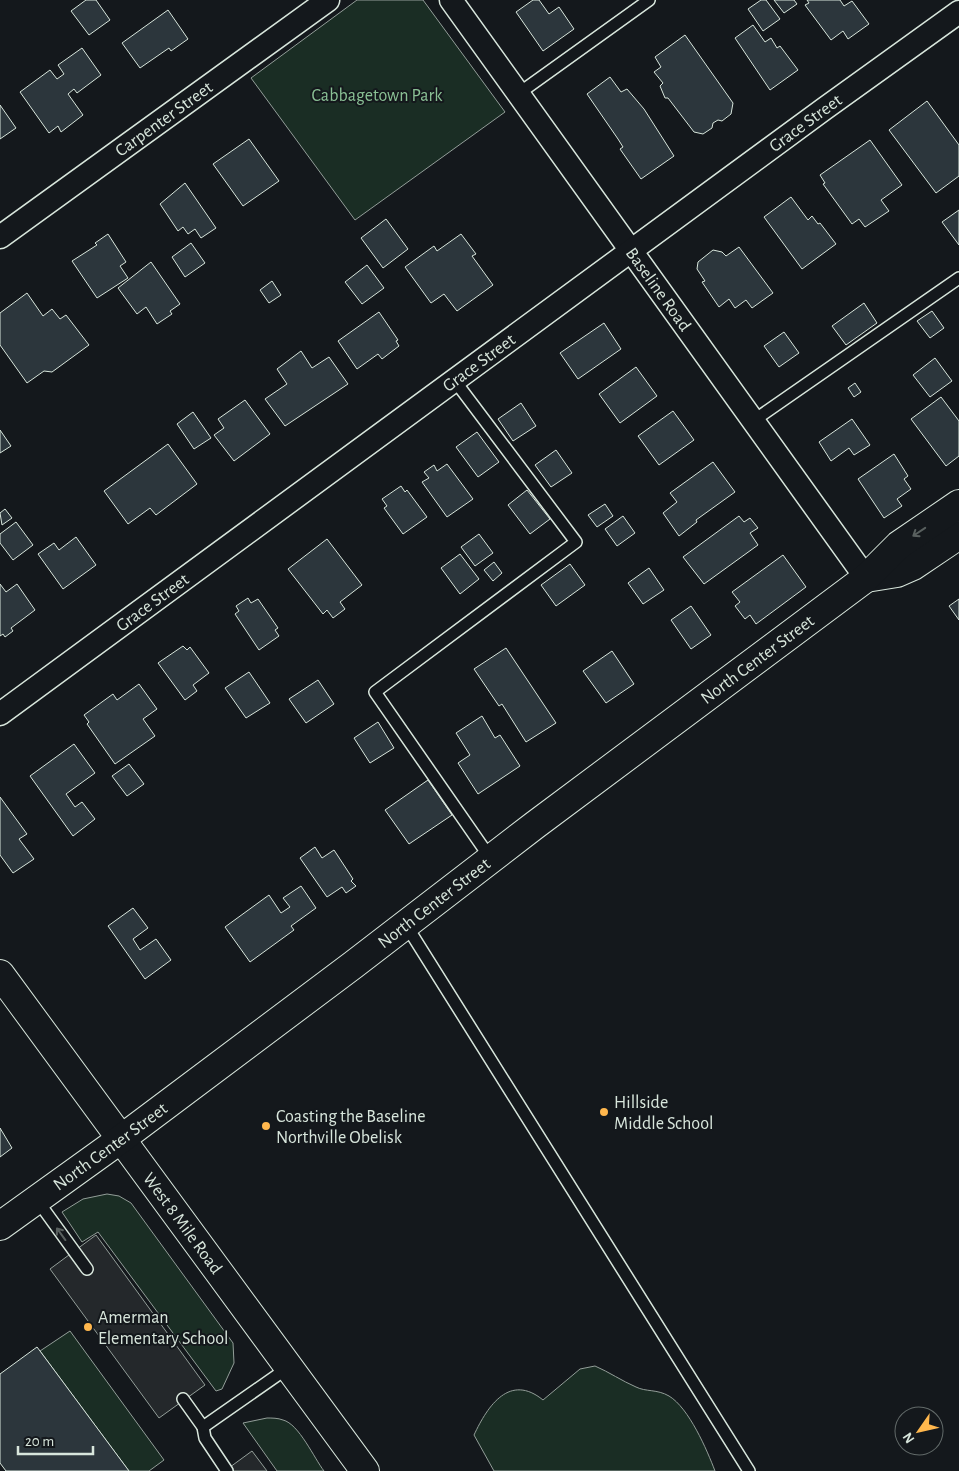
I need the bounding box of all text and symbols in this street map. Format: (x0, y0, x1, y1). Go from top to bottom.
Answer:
street label: Carpenter Street (112, 78, 216, 161)
park label: Cabbagetown Park (311, 87, 443, 105)
street label: Grace Street (766, 91, 846, 156)
street label: Baseline Road (622, 245, 694, 335)
street label: Grace Street (440, 331, 519, 396)
one-way arrow (912, 526, 926, 537)
street label: Grace Street (113, 570, 193, 635)
street label: North Center Street (698, 612, 818, 708)
street label: North Center Street (375, 855, 494, 952)
place label: Hillside Middle School (614, 1094, 713, 1133)
street label: North Center Street (50, 1099, 171, 1194)
marker: Hillside Middle School (598, 1106, 610, 1118)
place label: Coasting the Baseline Northville Obelisk (276, 1108, 426, 1147)
marker: Coasting the Baseline Northville Obelisk (260, 1120, 272, 1132)
street label: West 8 Mile Road (139, 1170, 225, 1278)
one-way arrow (56, 1228, 67, 1241)
place label: Amerman Elementary School (98, 1309, 229, 1348)
marker: Amerman Elementary School (82, 1321, 94, 1333)
north arrow (894, 1406, 944, 1456)
scale bar (18, 1424, 92, 1456)
text: N (901, 1430, 918, 1446)
text: 20 m (25, 1434, 54, 1449)

